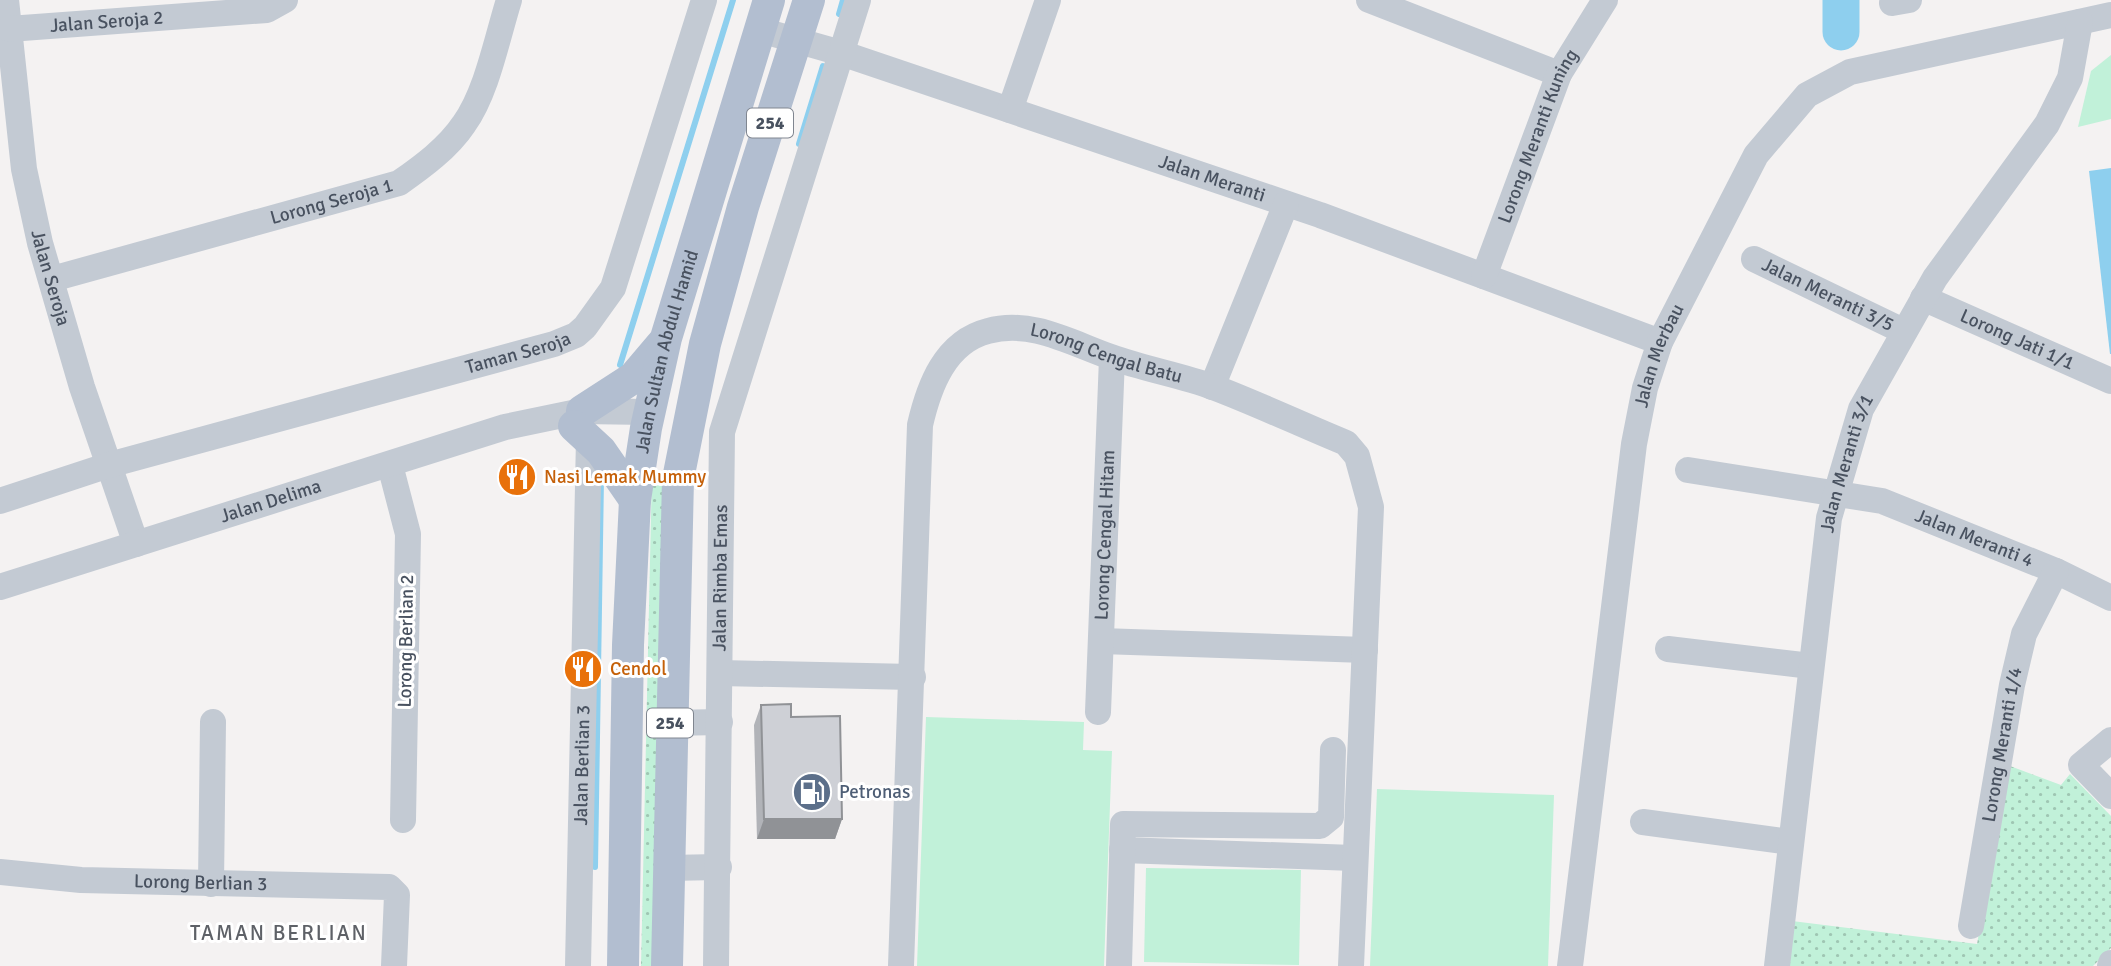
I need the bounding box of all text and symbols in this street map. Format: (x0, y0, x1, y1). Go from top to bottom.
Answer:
street label: Jalan Seroja 2 (49, 6, 164, 38)
street label: Lorong Meranti Kuning (1493, 44, 1584, 227)
road number: 254 (747, 109, 793, 138)
street label: Jalan Meranti (1156, 149, 1269, 208)
street label: Lorong Seroja 1 (267, 173, 396, 230)
street label: Jalan Seroja (25, 228, 76, 329)
street label: Jalan Sultan Abdul Hamid (630, 247, 704, 455)
street label: Jalan Meranti 3/5 (1758, 253, 1898, 337)
street label: Jalan Merbau (1629, 300, 1690, 410)
street label: Lorong Jati 1/1 (1956, 304, 2078, 375)
street label: Lorong Cengal Batu (1028, 318, 1185, 389)
street label: Taman Seroja (463, 326, 575, 380)
street label: Jalan Meranti 3/1 (1815, 390, 1879, 534)
street label: Lorong Cengal Hitam (1090, 449, 1120, 621)
restaurant icon: Nasi Lemak Mummy (496, 456, 538, 498)
place label: Nasi Lemak Mummy (544, 465, 706, 489)
street label: Jalan Delima (217, 474, 324, 528)
street label: Jalan Rimba Emas (708, 504, 733, 652)
street label: Jalan Meranti 4 (1912, 504, 2037, 573)
street label: Lorong Berlian 2 (393, 574, 419, 708)
restaurant icon: Cendol (562, 648, 604, 690)
place label: Cendol (610, 657, 667, 681)
street label: Lorong Meranti 1/4 (1977, 665, 2028, 824)
street label: Jalan Berlian 3 (569, 704, 595, 826)
road number: 254 (647, 708, 693, 738)
fuel station icon: Petronas (791, 771, 833, 813)
place label: Petronas (839, 780, 910, 804)
street label: Lorong Berlian 3 (134, 869, 268, 896)
district label: TAMAN BERLIAN (190, 920, 368, 946)

